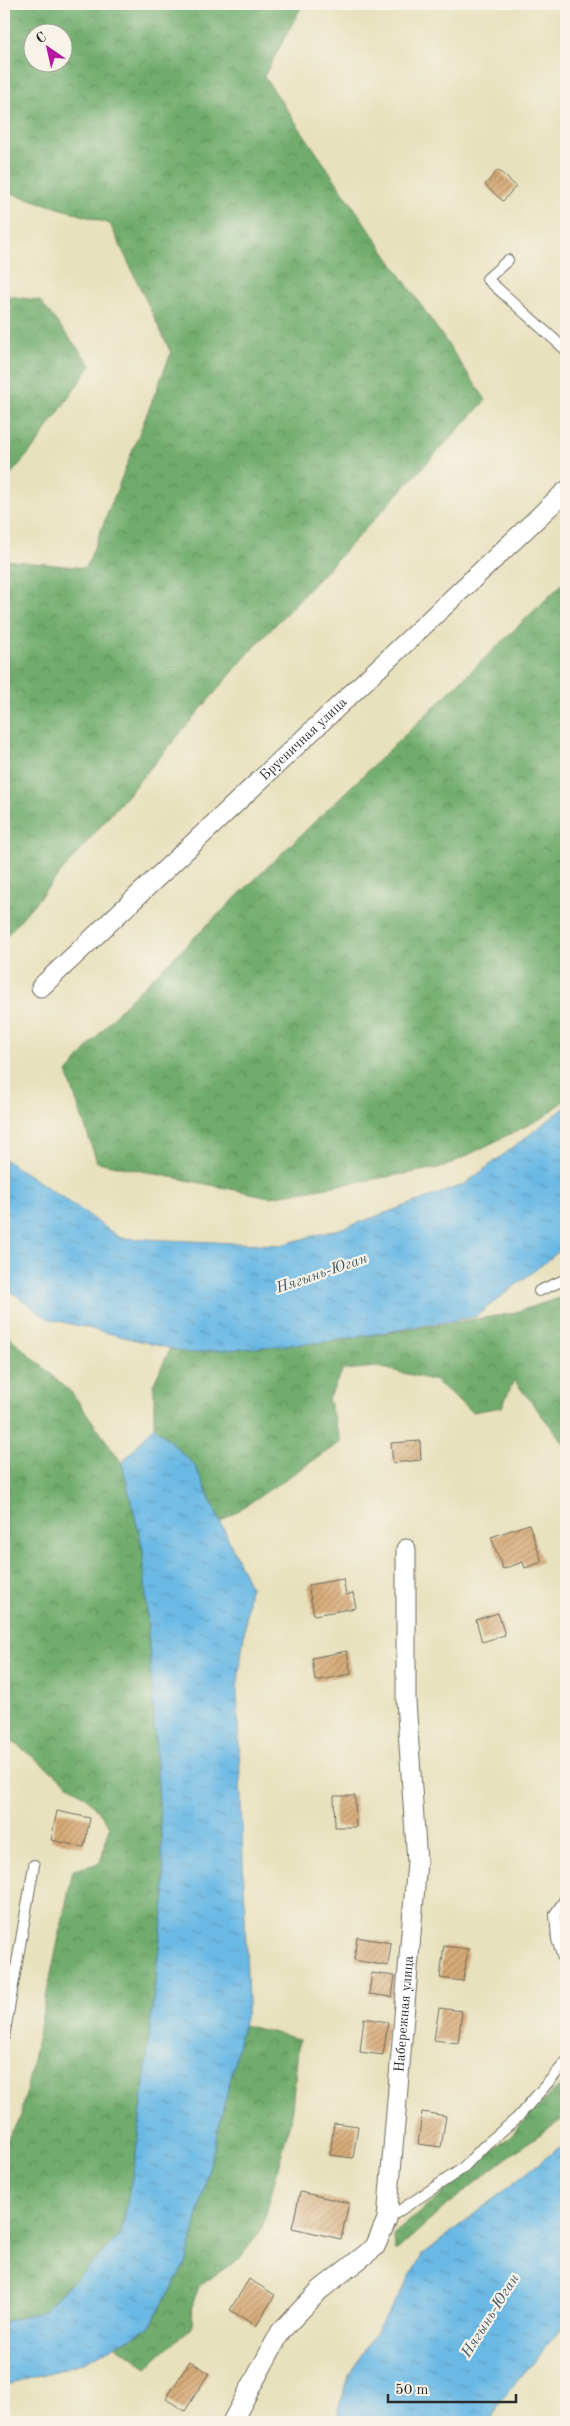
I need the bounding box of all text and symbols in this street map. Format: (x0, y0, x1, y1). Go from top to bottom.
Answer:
north arrow (22, 22, 72, 72)
text: С (34, 30, 49, 46)
street label: Брусничная улица (257, 695, 350, 783)
water label: Нягынь-Юган (274, 1251, 370, 1297)
street label: Набережная улица (392, 1955, 416, 2073)
water label: Нягынь-Юган (459, 2271, 523, 2361)
scale bar (388, 2371, 515, 2403)
text: 50 m (395, 2383, 429, 2398)

